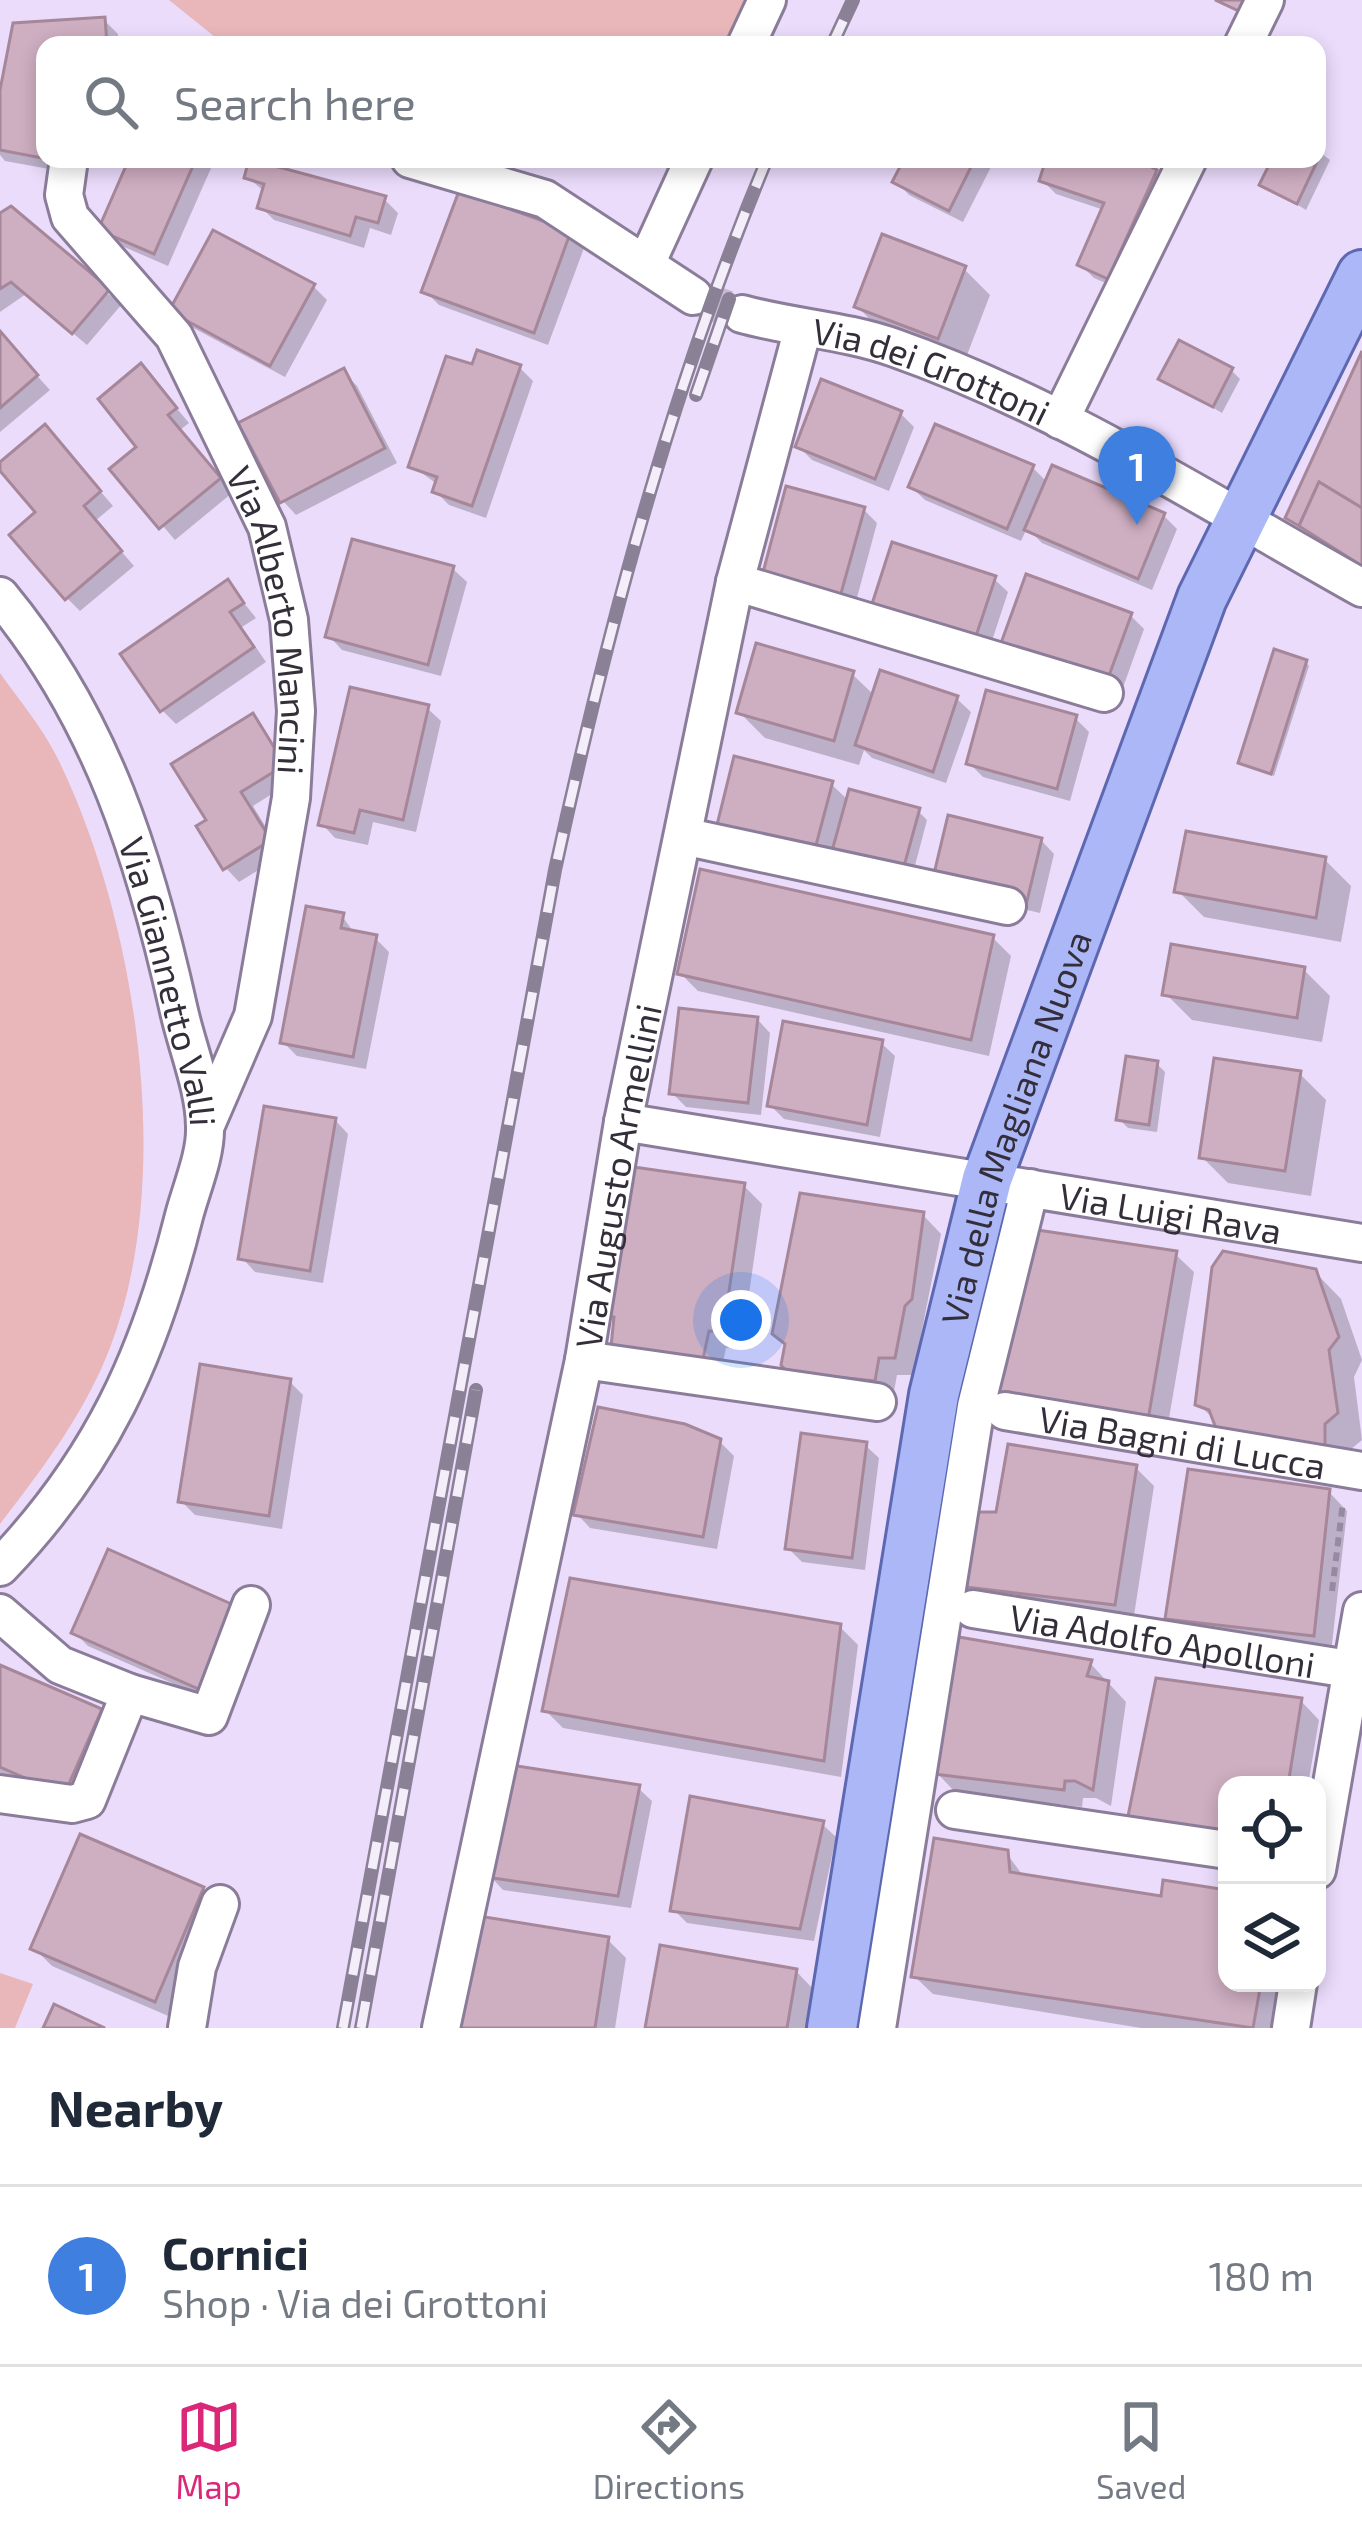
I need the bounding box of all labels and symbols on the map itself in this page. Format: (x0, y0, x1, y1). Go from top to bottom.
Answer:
street label: Via dei Grottoni (810, 307, 1057, 433)
pin: 1 (1098, 426, 1176, 525)
street label: Via Alberto Mancini (219, 459, 318, 776)
street label: Via Giannetto Valli (112, 831, 227, 1127)
street label: Via della Magliana Nuova (931, 924, 1099, 1329)
street label: Via Augusto Armellini (565, 1000, 668, 1351)
street label: Via Luigi Rava (1057, 1172, 1285, 1251)
your location (711, 1290, 771, 1350)
street label: Via Bagni di Lucca (1036, 1396, 1329, 1486)
street label: Via Adolfo Apolloni (1007, 1594, 1318, 1685)

